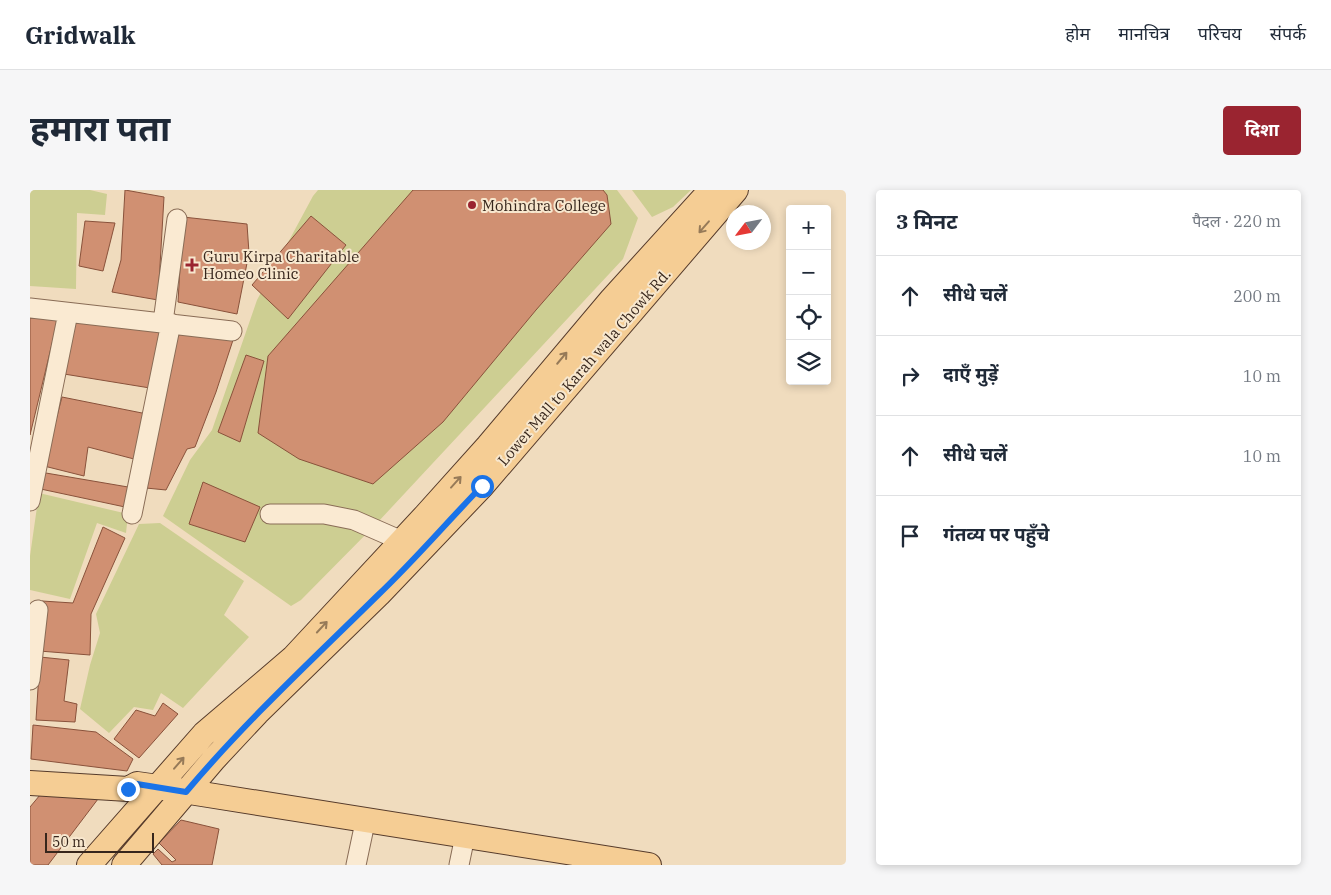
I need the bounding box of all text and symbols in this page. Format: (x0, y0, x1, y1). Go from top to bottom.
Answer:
text: Gridwalk (25, 19, 135, 51)
text: होम (1065, 22, 1090, 45)
text: मानचित्र (1118, 22, 1170, 45)
text: परिचय (1198, 22, 1242, 45)
text: संपर्क (1270, 22, 1306, 45)
text: हमारा पता (30, 105, 170, 151)
button: दिशा (1223, 106, 1301, 155)
place label: Mohindra College (482, 196, 606, 215)
marker: Mohindra College (466, 199, 478, 211)
north arrow (726, 205, 771, 250)
map controls (786, 205, 831, 385)
button: + (786, 205, 831, 250)
text: 3 मिनट (896, 207, 958, 235)
text: पैदल · 220 m (1192, 211, 1281, 231)
one-way arrow (699, 220, 710, 233)
place label: Guru Kirpa Charitable Homeo Clinic (203, 247, 359, 283)
button: − (786, 250, 831, 295)
marker: Guru Kirpa Charitable Homeo Clinic (185, 258, 199, 272)
street label: Lower Mall to Karah wala Chowk Rd. (493, 265, 675, 469)
icon: ahead (896, 282, 924, 310)
text: सीधे चलें (943, 282, 1007, 306)
text: 200 m (1233, 286, 1281, 306)
button: locate (786, 295, 831, 340)
button: layers (786, 340, 831, 385)
one-way arrow (556, 352, 567, 365)
icon: right (896, 362, 924, 390)
text: दाएँ मुड़ें (943, 362, 998, 386)
text: 10 m (1243, 366, 1281, 386)
icon: ahead (896, 442, 924, 470)
text: सीधे चलें (943, 442, 1007, 466)
text: 10 m (1243, 446, 1281, 466)
one-way arrow (450, 475, 462, 488)
route start (471, 475, 494, 498)
icon: arrive (896, 522, 924, 550)
text: गंतव्य पर पहुँचे (943, 522, 1050, 546)
one-way arrow (316, 620, 328, 633)
one-way arrow (174, 756, 185, 769)
route end (117, 778, 140, 801)
scale bar (45, 830, 154, 853)
text: 50 m (52, 833, 85, 851)

